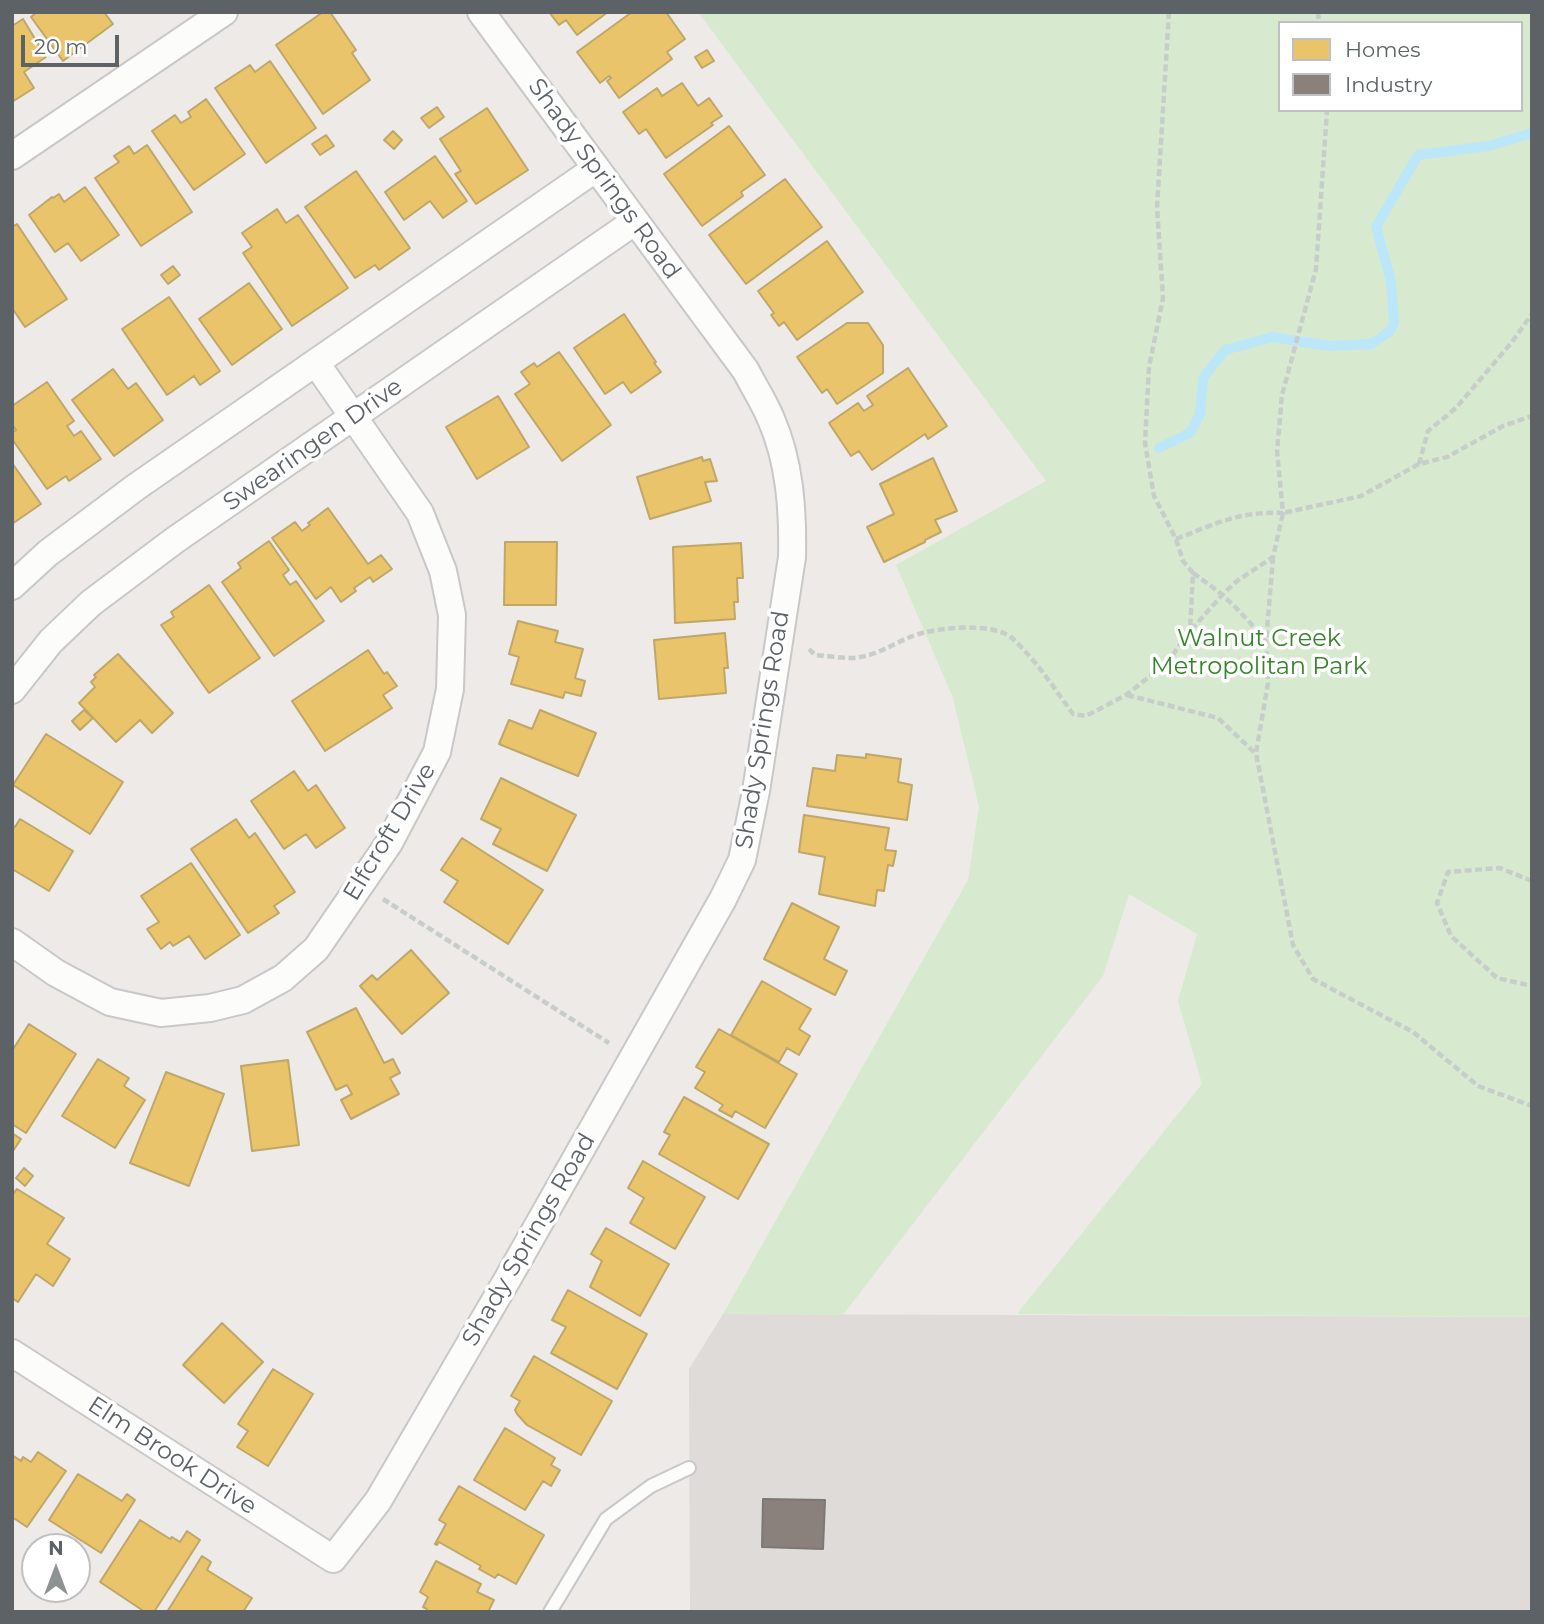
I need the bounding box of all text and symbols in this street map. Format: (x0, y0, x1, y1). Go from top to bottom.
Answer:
scale bar (24, 21, 122, 65)
legend (1278, 21, 1523, 112)
text: 20 m (34, 34, 88, 59)
text: Homes (1345, 37, 1420, 62)
text: Industry (1345, 72, 1432, 97)
street label: Shady Springs Road (522, 73, 686, 285)
street label: Swearingen Drive (218, 372, 408, 518)
street label: Shady Springs Road (730, 609, 796, 851)
park label: Walnut Creek Metropolitan Park (1151, 625, 1367, 681)
street label: Elfcroft Drive (338, 758, 442, 906)
street label: Shady Springs Road (456, 1128, 602, 1352)
street label: Elm Brook Drive (82, 1391, 262, 1521)
north arrow (21, 1533, 91, 1603)
text: N (48, 1537, 64, 1560)

